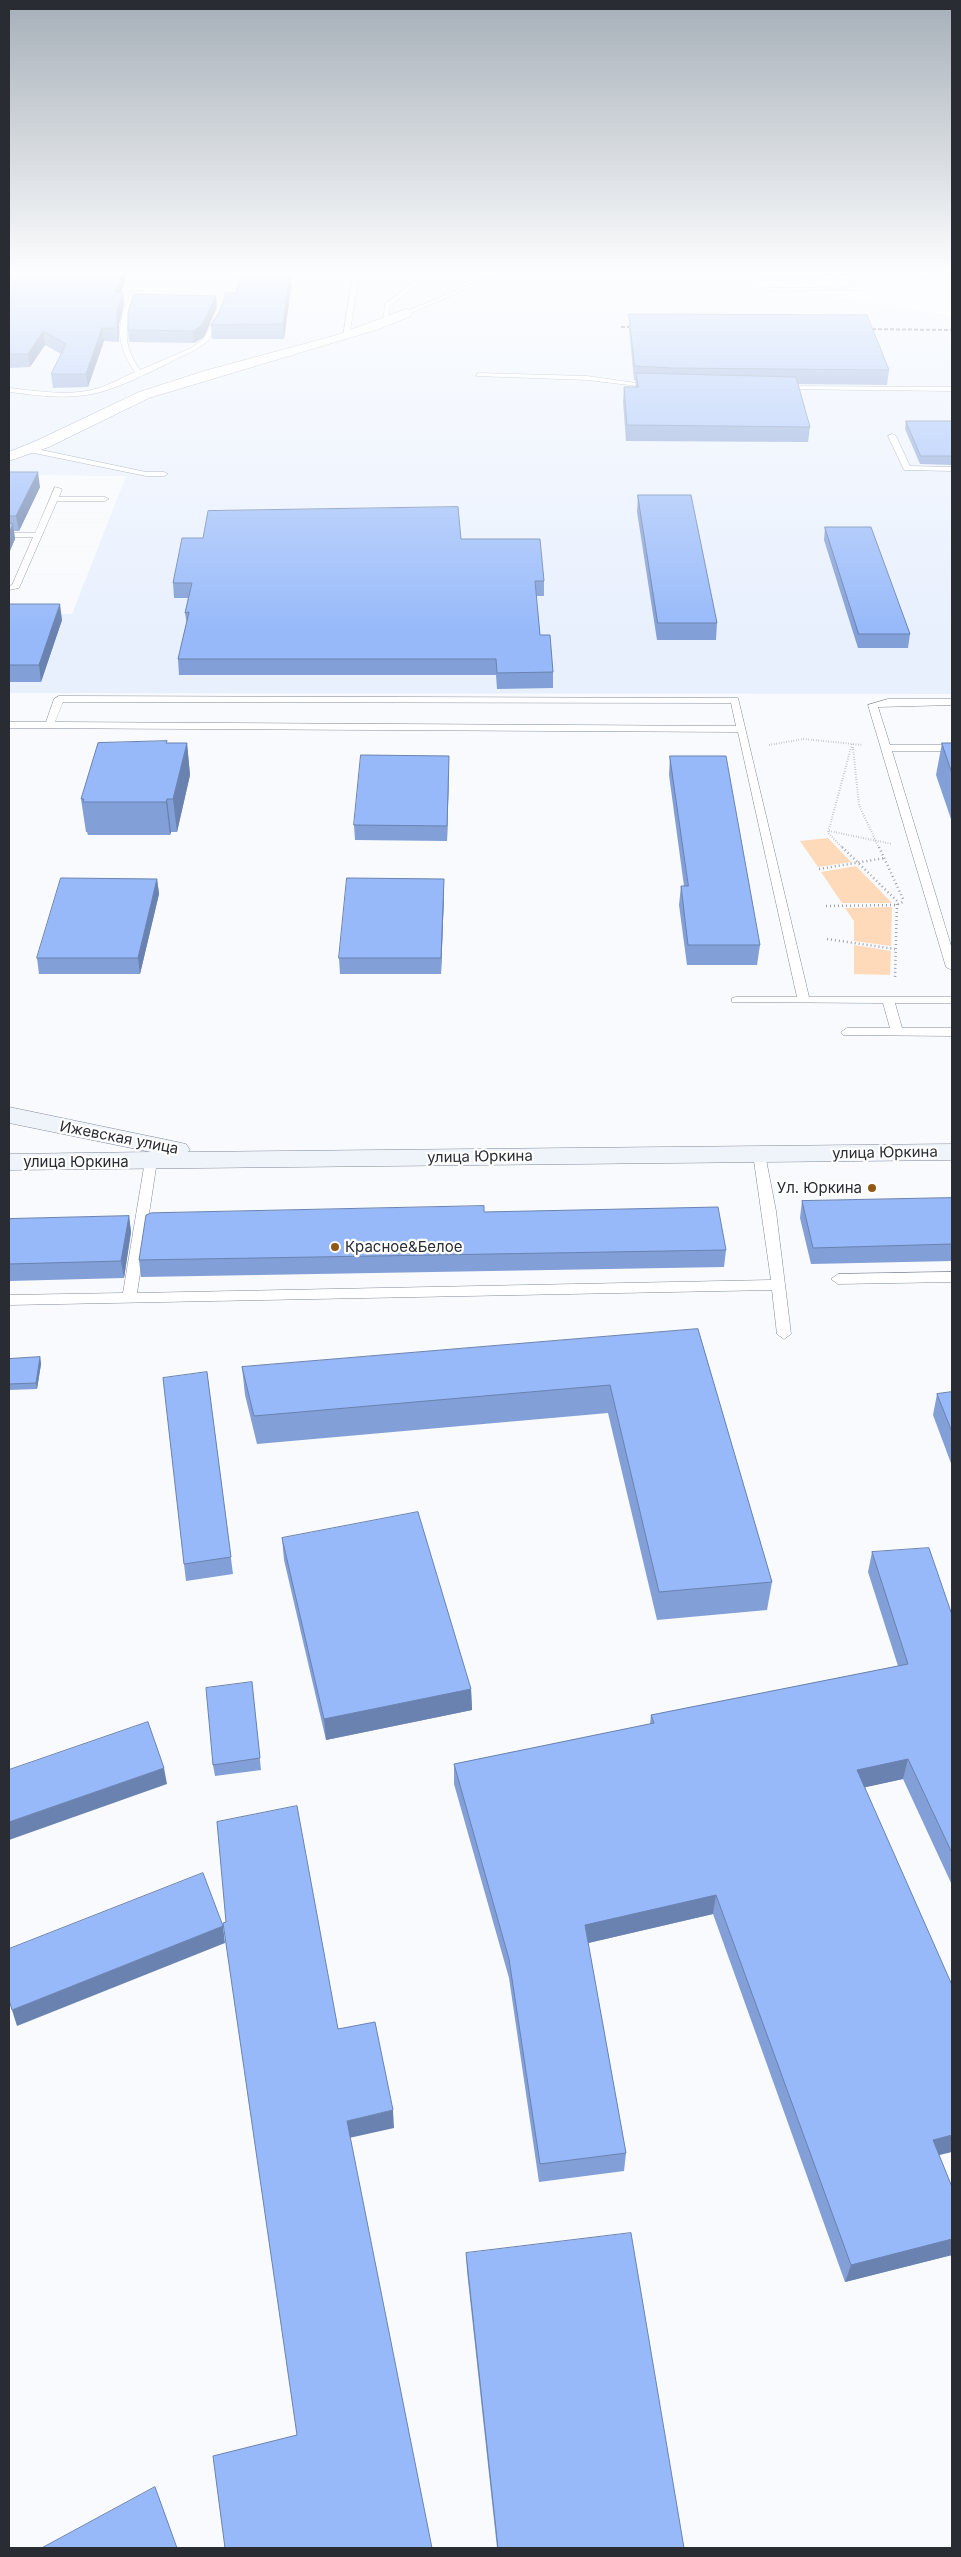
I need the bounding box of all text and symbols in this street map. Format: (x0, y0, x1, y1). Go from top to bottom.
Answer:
street label: Ижевская улица (58, 1118, 180, 1158)
street label: улица Юркина (832, 1143, 938, 1163)
street label: улица Юркина (427, 1147, 533, 1167)
street label: улица Юркина (23, 1153, 129, 1171)
place label: Ул. Юркина (777, 1179, 862, 1197)
marker: Ул. Юркина (866, 1182, 878, 1194)
place label: Красное&Белое (345, 1238, 462, 1256)
marker: Красное&Белое (329, 1241, 341, 1253)

